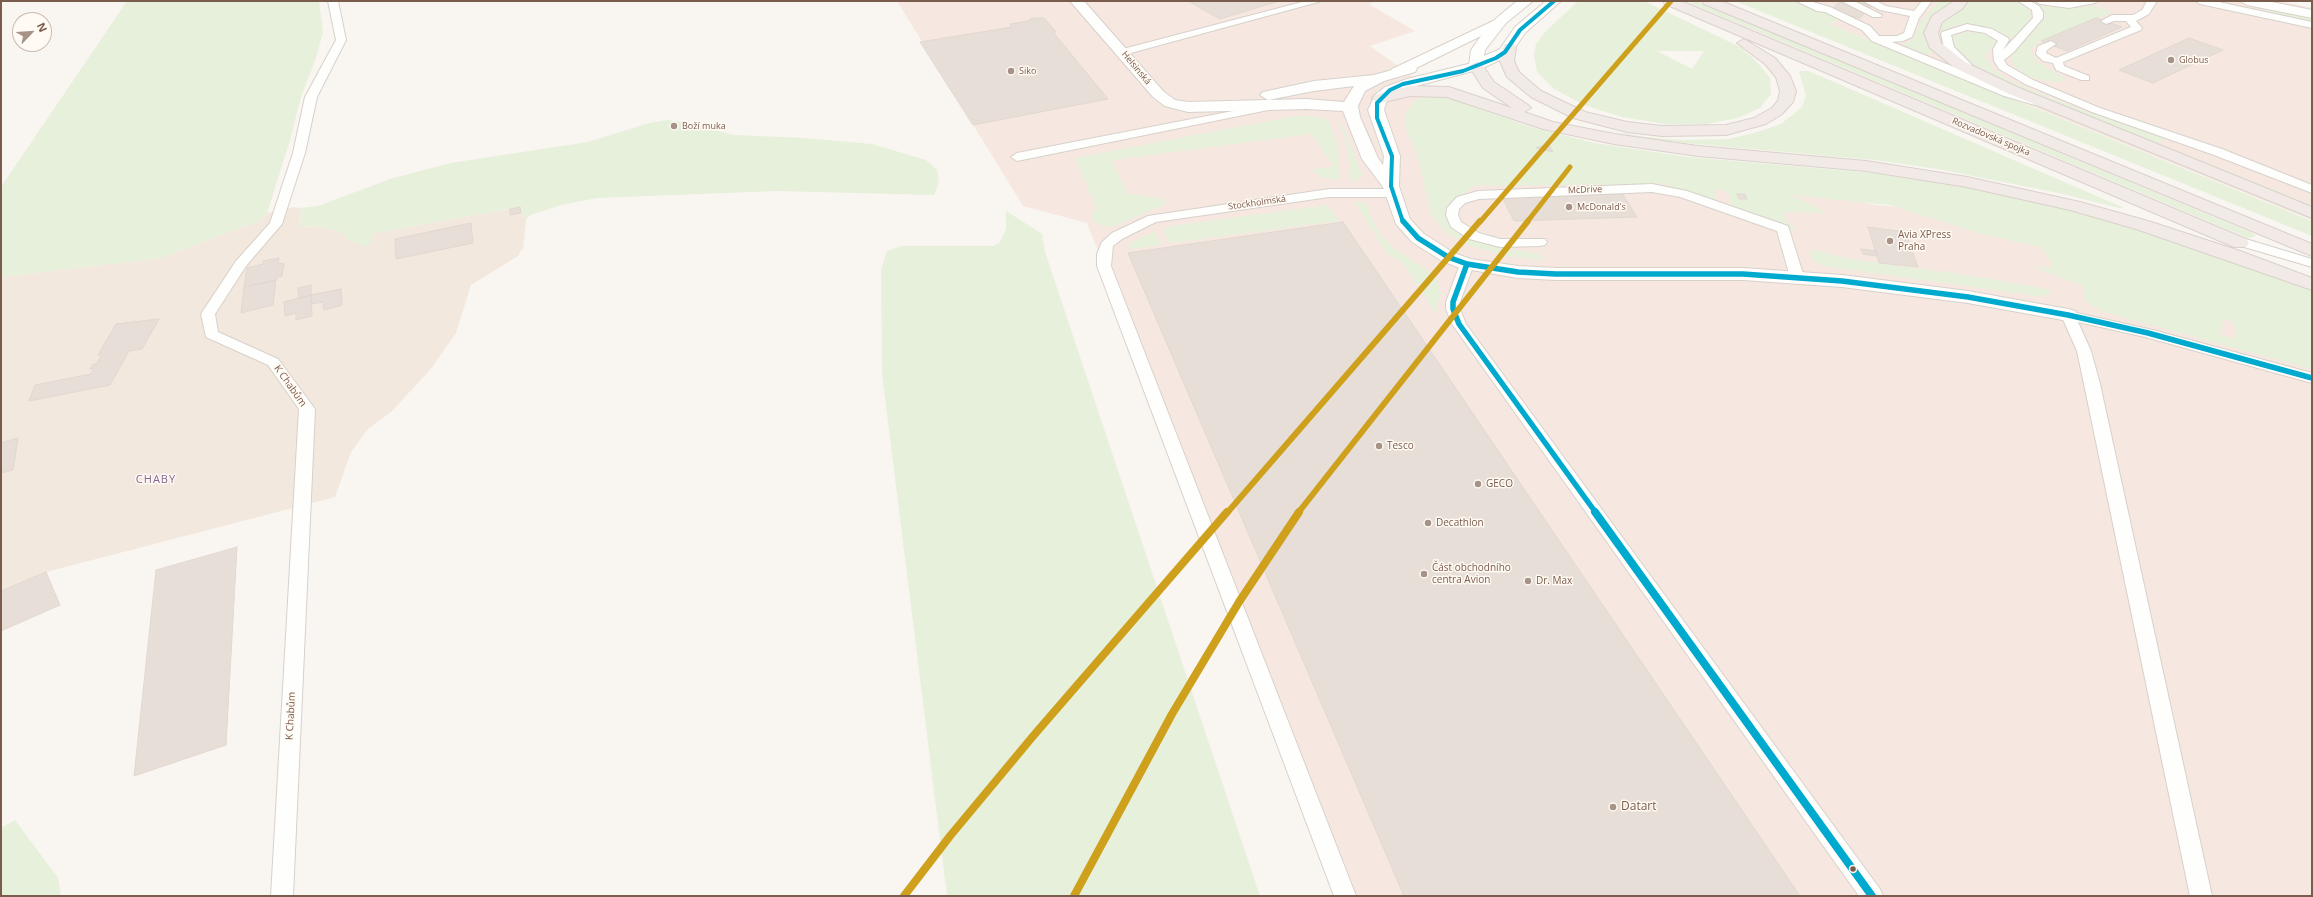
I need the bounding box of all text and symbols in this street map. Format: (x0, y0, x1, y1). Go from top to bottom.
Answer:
north arrow (12, 12, 52, 52)
text: N (34, 20, 51, 34)
street label: Helsinská (1119, 49, 1153, 87)
marker: Globus (2166, 55, 2176, 65)
place label: Globus (2179, 55, 2209, 65)
marker: Siko (1006, 66, 1016, 76)
place label: Siko (1019, 66, 1036, 76)
street label: Rozvadovská spojka (1950, 116, 2032, 158)
marker: Boží muka (669, 121, 679, 131)
place label: Boží muka (682, 121, 726, 131)
street label: McDrive (1568, 184, 1602, 196)
street label: Stockholmská (1227, 194, 1287, 212)
marker: McDonald's (1564, 202, 1574, 212)
place label: McDonald's (1577, 202, 1626, 212)
place label: Avia XPress Praha (1898, 229, 1951, 252)
marker: Avia XPress Praha (1885, 236, 1895, 246)
street label: K Chabům (271, 363, 309, 409)
place label: Tesco (1387, 440, 1414, 452)
marker: Tesco (1374, 441, 1384, 451)
district label: CHABY (136, 473, 176, 487)
place label: GECO (1486, 478, 1513, 490)
marker: GECO (1473, 479, 1483, 489)
place label: Decathlon (1436, 517, 1484, 529)
marker: Decathlon (1423, 518, 1433, 528)
place label: Část obchodního centra Avion (1432, 562, 1511, 586)
marker: Část obchodního centra Avion (1419, 569, 1429, 579)
place label: Dr. Max (1536, 575, 1572, 587)
marker: Dr. Max (1523, 576, 1533, 586)
street label: K Chabům (284, 692, 298, 740)
place label: Datart (1621, 800, 1657, 814)
marker: Datart (1608, 802, 1618, 812)
unlabelled marker (1848, 864, 1858, 874)

